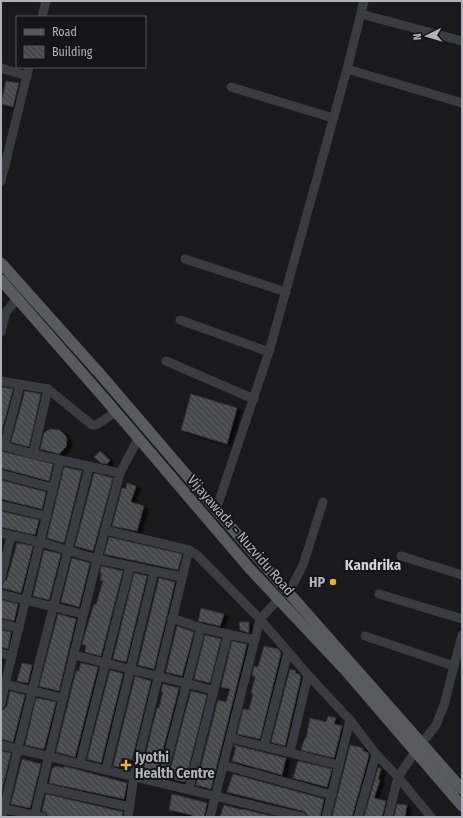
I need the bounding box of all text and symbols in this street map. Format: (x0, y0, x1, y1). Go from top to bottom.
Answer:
legend (16, 16, 146, 68)
north arrow (407, 16, 447, 56)
text: Road (52, 25, 77, 39)
text: N (411, 33, 424, 41)
text: Building (52, 45, 93, 59)
street label: Vijayawada - Nuzvidu Road (184, 472, 298, 599)
district label: Kandrika (345, 556, 402, 574)
place label: HP (309, 574, 325, 591)
marker: HP (328, 577, 338, 587)
place label: Jyothi Health Centre (134, 749, 214, 782)
marker: Jyothi Health Centre (120, 759, 132, 771)

